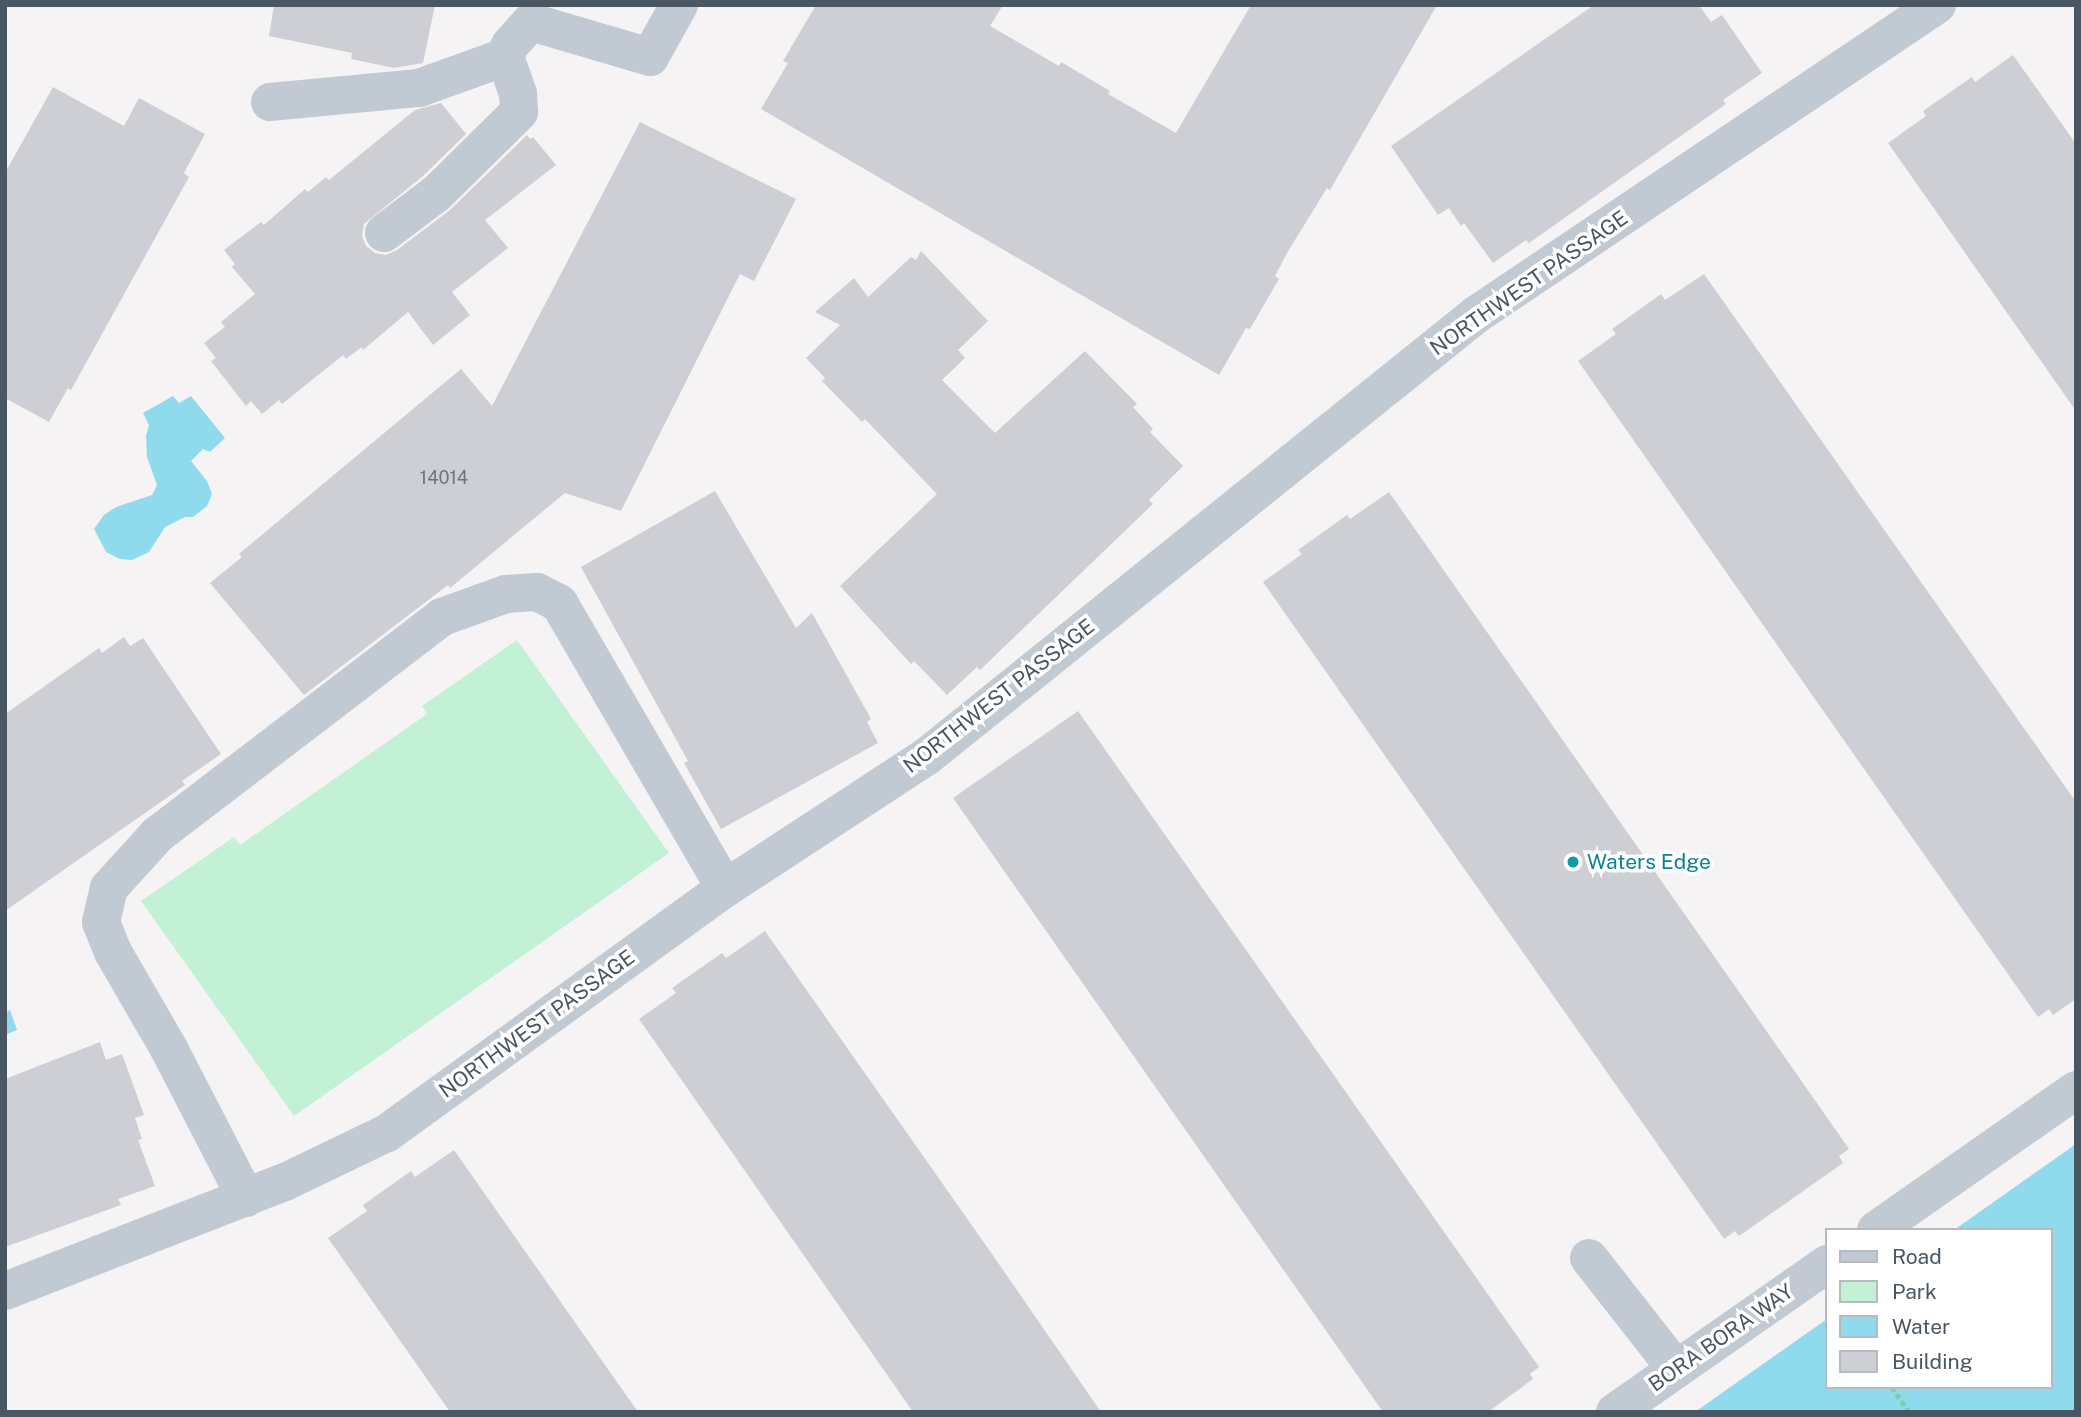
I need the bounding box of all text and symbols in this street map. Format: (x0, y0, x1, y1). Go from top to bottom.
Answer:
street label: NORTHWEST PASSAGE (1425, 205, 1633, 361)
house number: 14014 (420, 467, 468, 489)
street label: NORTHWEST PASSAGE (898, 614, 1100, 778)
place label: Waters Edge (1587, 849, 1711, 875)
marker: Waters Edge (1565, 854, 1581, 870)
street label: NORTHWEST PASSAGE (434, 945, 640, 1103)
legend (1826, 1228, 2053, 1389)
text: Road (1892, 1244, 1942, 1269)
street label: BORA BORA WAY (1644, 1279, 1798, 1397)
text: Park (1892, 1279, 1937, 1304)
text: Water (1892, 1314, 1950, 1339)
text: Building (1892, 1349, 1973, 1374)

